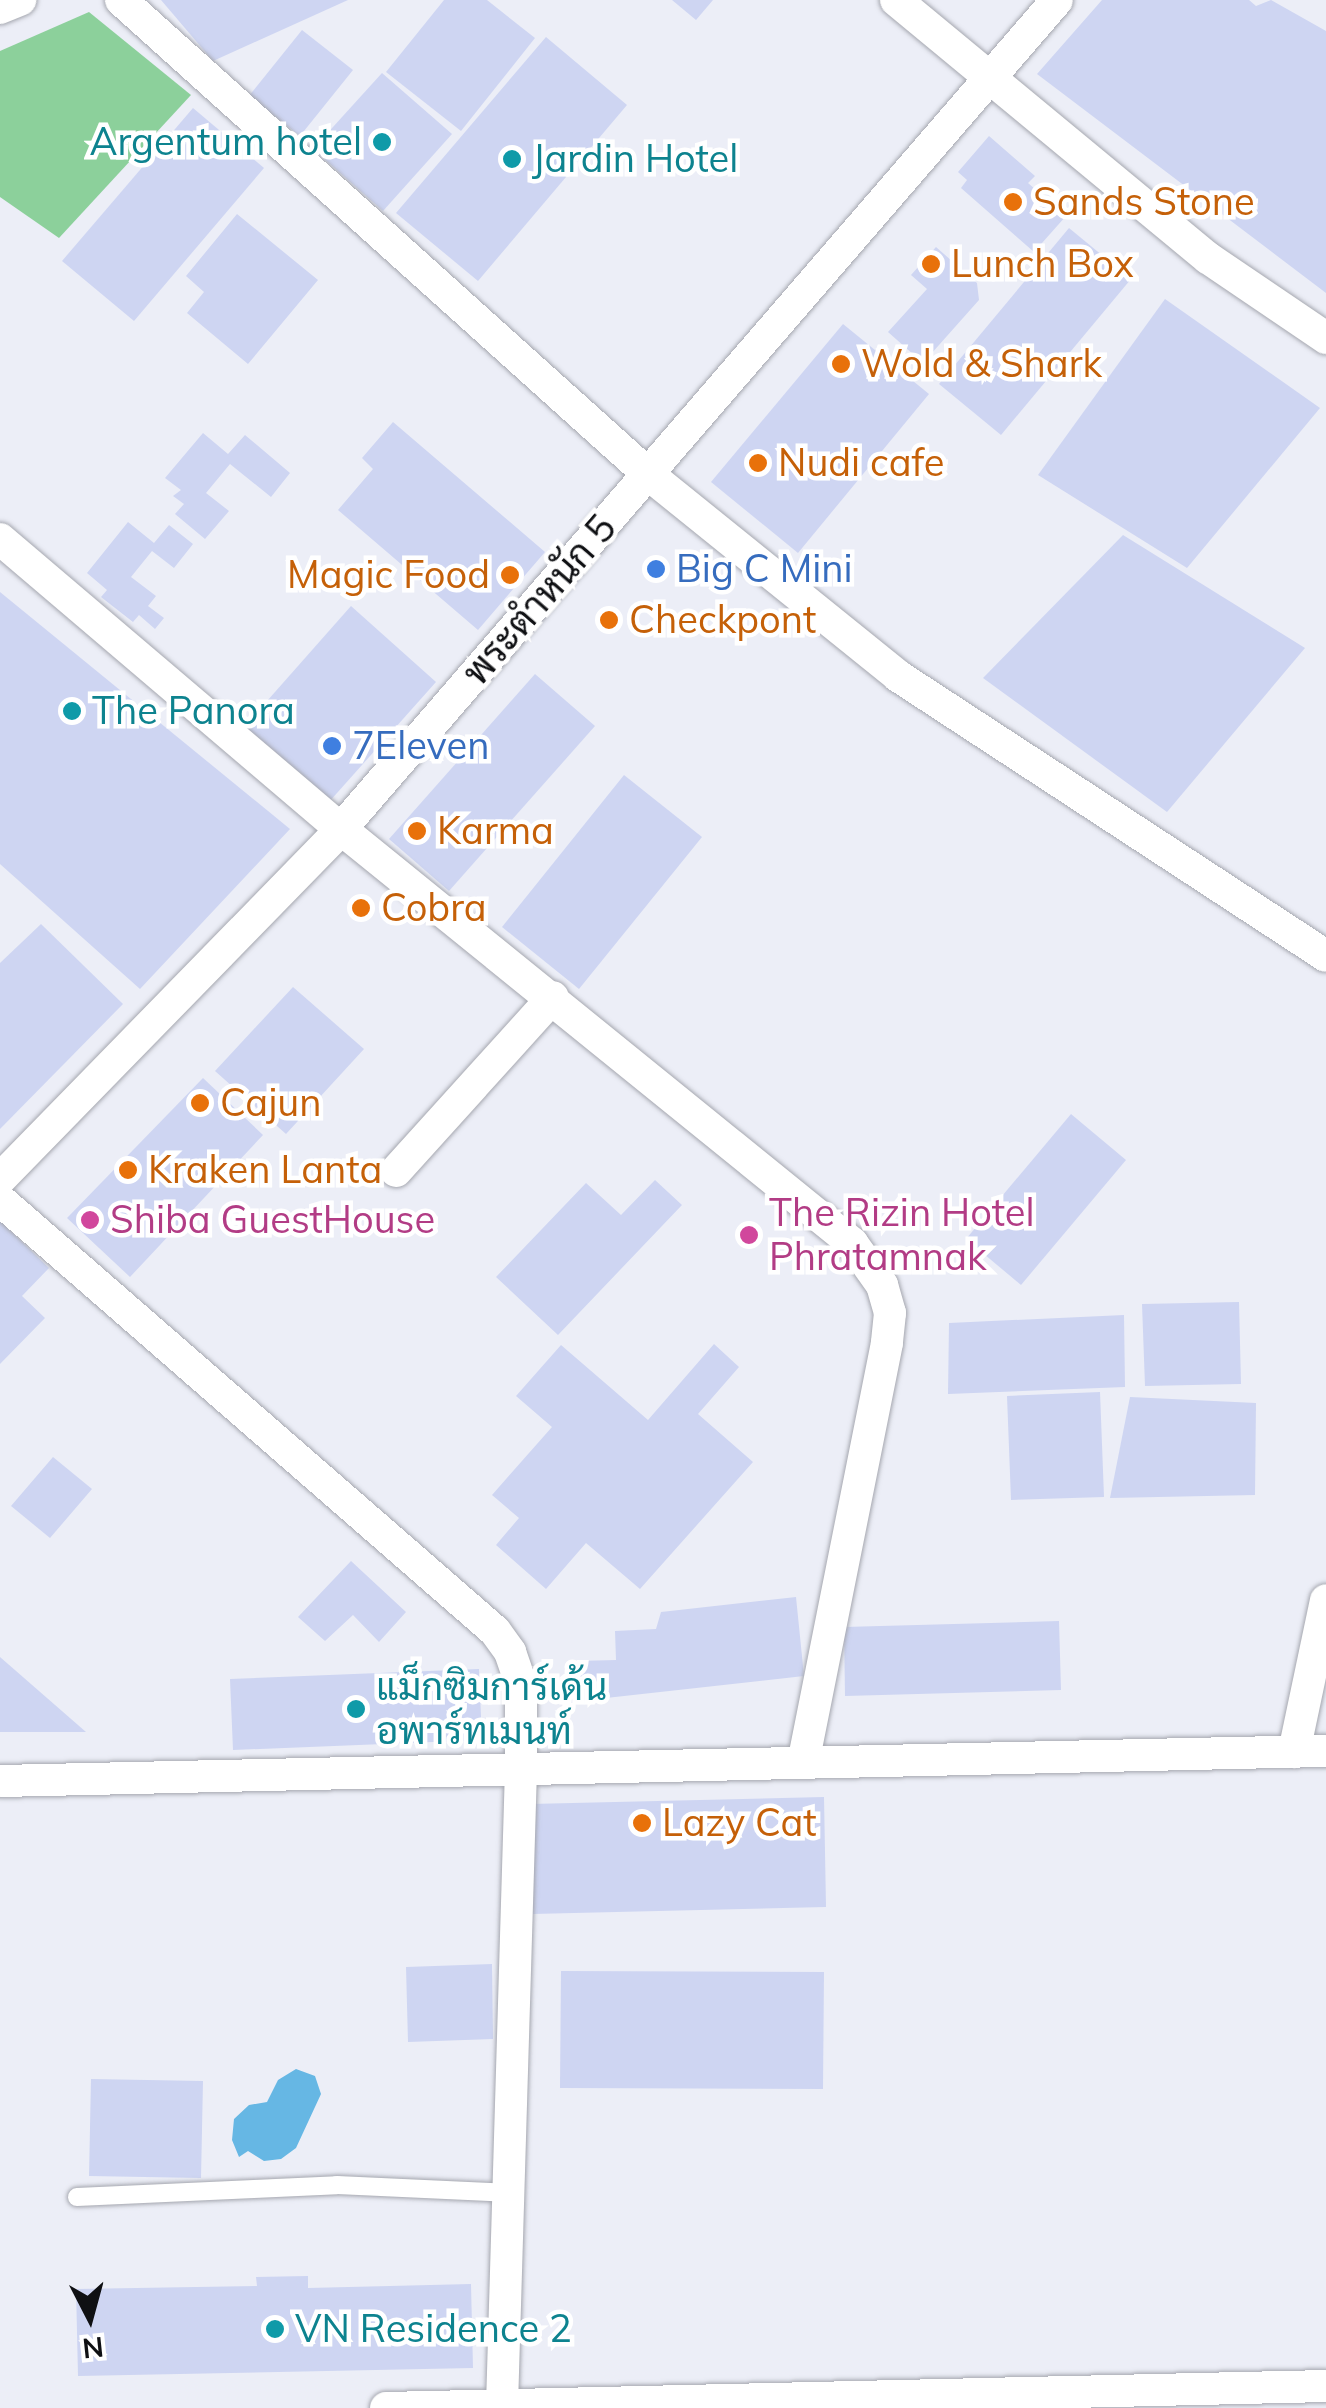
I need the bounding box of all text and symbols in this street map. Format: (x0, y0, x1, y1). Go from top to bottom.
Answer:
place label: Argentum hotel (90, 119, 362, 165)
marker: Argentum hotel (371, 131, 393, 153)
place label: Jardin Hotel (532, 136, 738, 182)
marker: Jardin Hotel (501, 148, 523, 170)
place label: Sands Stone (1033, 179, 1255, 225)
marker: Sands Stone (1002, 191, 1024, 213)
place label: Lunch Box (951, 241, 1134, 287)
marker: Lunch Box (920, 253, 942, 275)
place label: Wold & Shark (861, 341, 1102, 387)
marker: Wold & Shark (830, 353, 852, 375)
place label: Nudi cafe (778, 440, 945, 486)
marker: Nudi cafe (747, 452, 769, 474)
street label: พระตำหนัก 5 (453, 506, 625, 694)
place label: Big C Mini (676, 546, 853, 592)
place label: Magic Food (287, 552, 490, 598)
marker: Big C Mini (645, 558, 667, 580)
marker: Magic Food (499, 564, 521, 586)
place label: Checkpont (629, 597, 816, 643)
marker: Checkpont (598, 609, 620, 631)
place label: The Panora (92, 688, 295, 734)
marker: The Panora (61, 700, 83, 722)
place label: 7Eleven (352, 723, 489, 769)
marker: 7Eleven (321, 735, 343, 757)
place label: Karma (437, 808, 554, 854)
marker: Karma (406, 820, 428, 842)
place label: Cobra (381, 885, 487, 931)
marker: Cobra (350, 897, 372, 919)
place label: Cajun (220, 1080, 321, 1126)
marker: Cajun (189, 1092, 211, 1114)
place label: Kraken Lanta (148, 1147, 382, 1193)
marker: Kraken Lanta (117, 1159, 139, 1181)
place label: The Rizin Hotel Phratamnak (769, 1190, 1035, 1280)
place label: Shiba GuestHouse (110, 1197, 435, 1243)
marker: Shiba GuestHouse (79, 1209, 101, 1231)
marker: The Rizin Hotel Phratamnak (738, 1224, 760, 1246)
place label: แม็กซิมการ์เด้น อพาร์ทเมนท์ (376, 1664, 607, 1754)
marker: แม็กซิมการ์เด้น อพาร์ทเมนท์ (345, 1698, 367, 1720)
place label: Lazy Cat (662, 1800, 817, 1846)
marker: Lazy Cat (631, 1812, 653, 1834)
north arrow (40, 2268, 140, 2368)
place label: VN Residence 2 (295, 2306, 572, 2352)
marker: VN Residence 2 (264, 2318, 286, 2340)
text: N (81, 2330, 106, 2367)

